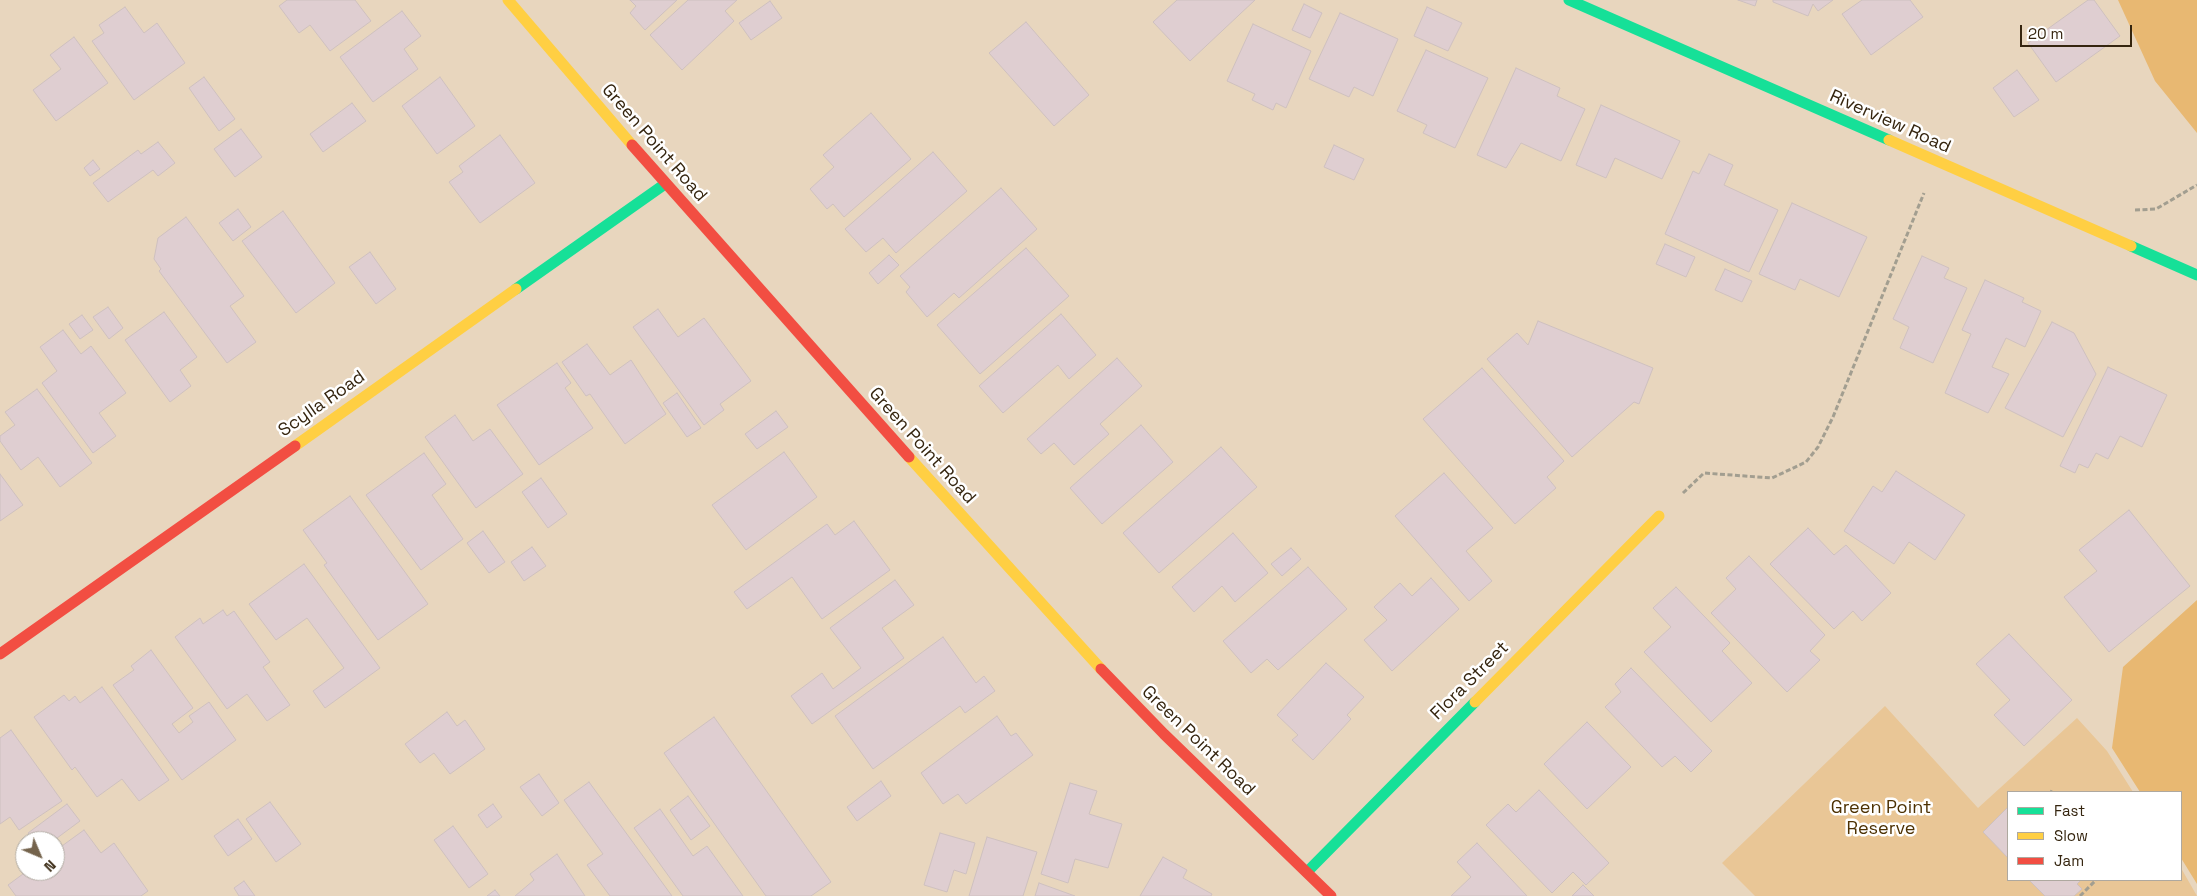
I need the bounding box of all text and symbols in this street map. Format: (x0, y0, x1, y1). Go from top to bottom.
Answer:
scale bar (2022, 15, 2134, 47)
text: 20 m (2028, 24, 2063, 43)
street label: Green Point Road (597, 80, 711, 206)
street label: Riverview Road (1826, 86, 1954, 158)
street label: Scylla Road (275, 366, 369, 442)
street label: Green Point Road (864, 383, 980, 509)
street label: Flora Street (1426, 637, 1514, 725)
street label: Green Point Road (1137, 681, 1259, 801)
legend (2007, 791, 2182, 881)
park label: Green Point Reserve (1831, 797, 1931, 840)
text: Fast (2054, 801, 2085, 820)
text: Slow (2054, 826, 2088, 845)
north arrow (15, 831, 65, 881)
text: Jam (2054, 851, 2084, 870)
text: N (40, 856, 60, 876)

